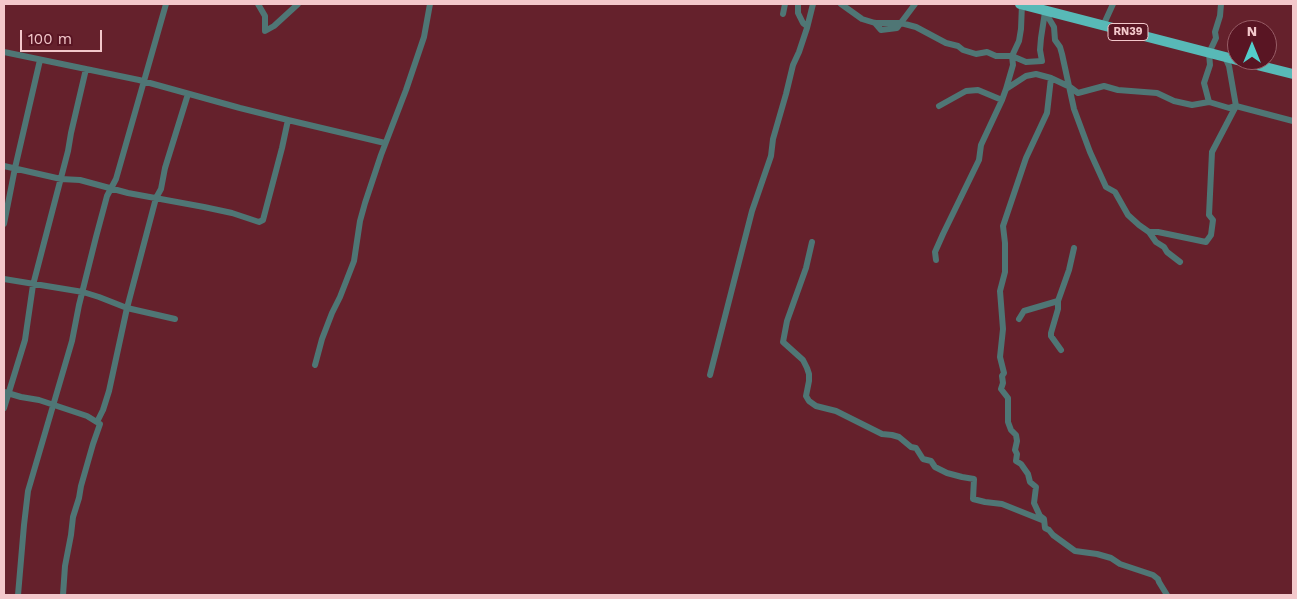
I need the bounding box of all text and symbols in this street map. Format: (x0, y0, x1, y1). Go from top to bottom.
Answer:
scale bar (22, 20, 105, 52)
north arrow (1227, 20, 1277, 70)
text: N (1247, 23, 1257, 39)
road number: RN39 (1108, 24, 1148, 41)
text: 100 m (28, 30, 72, 48)

